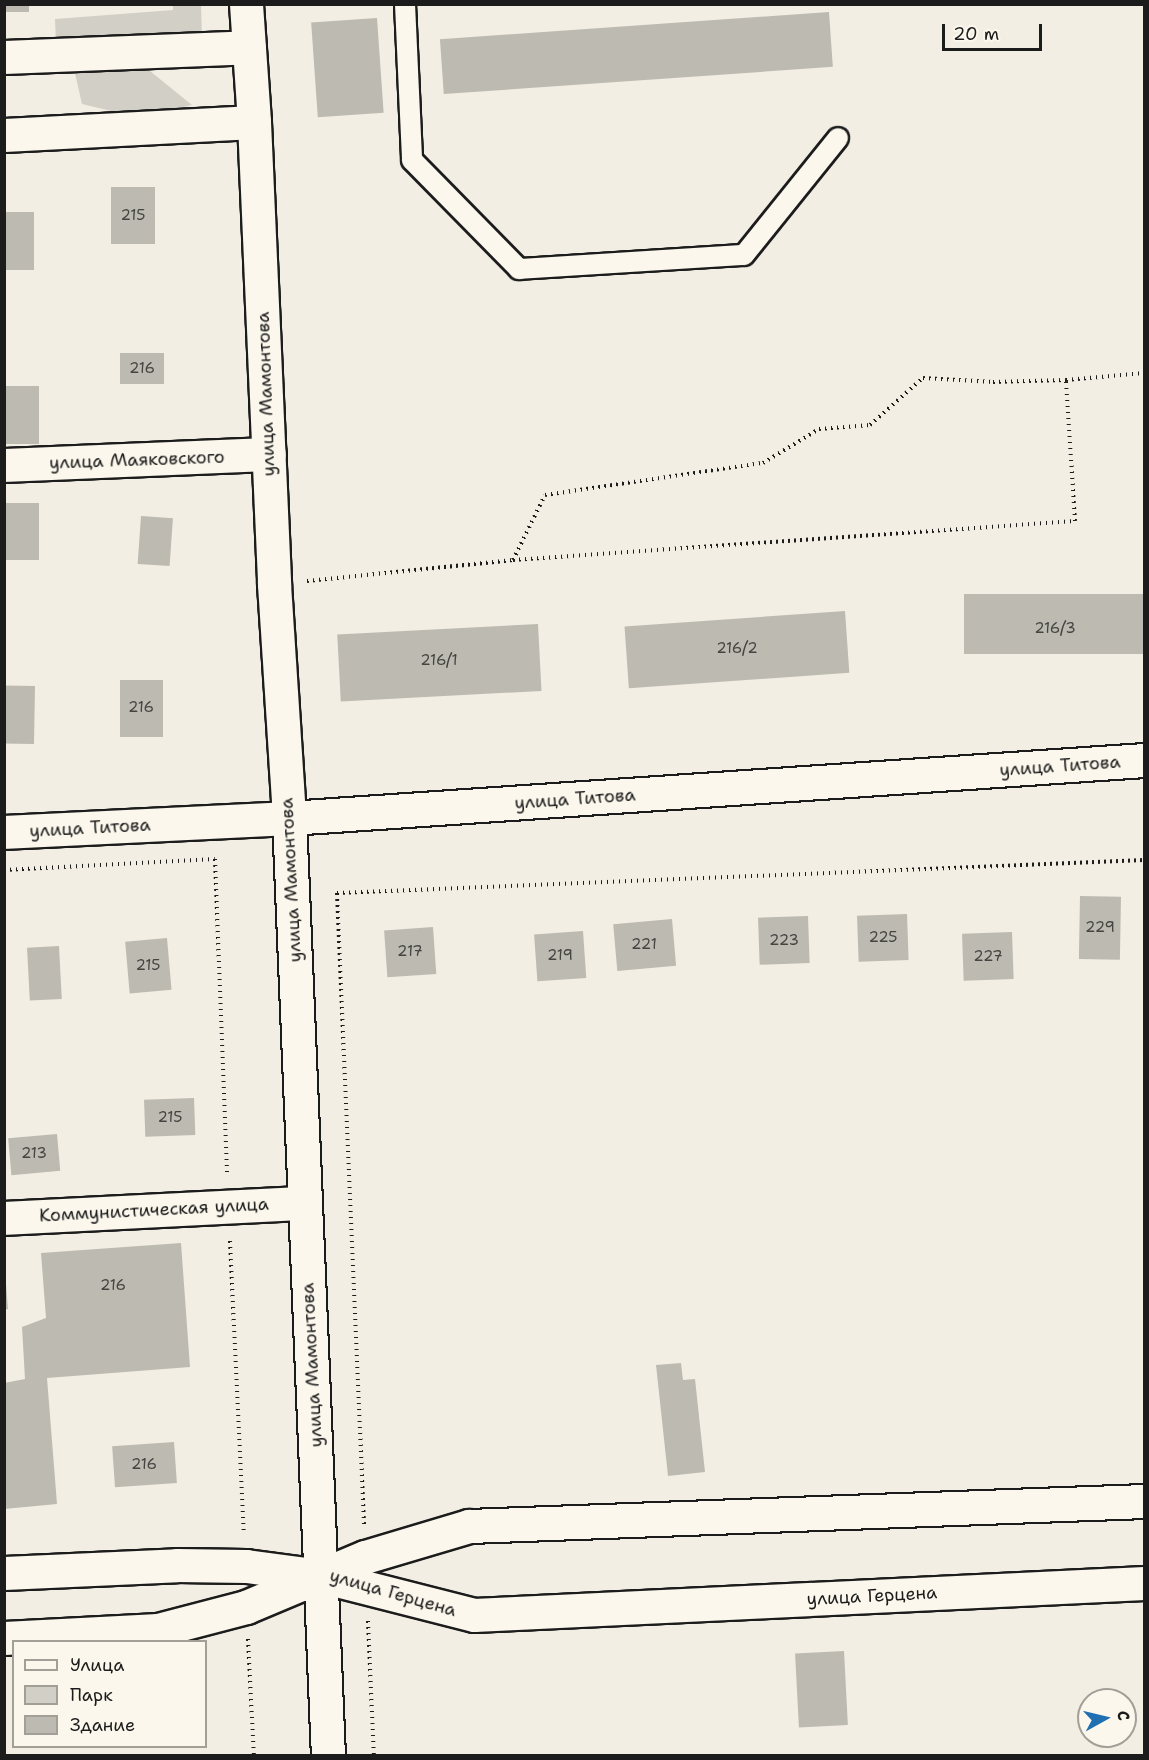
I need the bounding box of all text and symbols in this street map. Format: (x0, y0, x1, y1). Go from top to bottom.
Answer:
scale bar (945, 12, 1046, 50)
text: 20 m (953, 22, 999, 46)
house number: 215 (121, 207, 145, 225)
street label: улица Мамонтова (252, 311, 280, 477)
house number: 216 (129, 360, 155, 378)
street label: улица Маяковского (49, 446, 225, 474)
house number: 216/3 (1034, 620, 1076, 638)
house number: 216/2 (716, 640, 758, 658)
house number: 216/1 (420, 652, 458, 670)
house number: 216 (128, 699, 154, 717)
street label: улица Титова (999, 751, 1121, 781)
street label: улица Титова (514, 784, 636, 814)
street label: улица Мамонтова (276, 797, 306, 963)
street label: улица Титова (29, 814, 151, 842)
house number: 229 (1085, 919, 1115, 937)
house number: 225 (868, 929, 898, 947)
house number: 223 (769, 932, 799, 950)
house number: 221 (631, 936, 657, 954)
house number: 217 (397, 943, 423, 961)
house number: 219 (547, 947, 573, 965)
house number: 227 (973, 948, 1003, 966)
house number: 215 (136, 957, 160, 975)
house number: 215 (158, 1109, 182, 1127)
house number: 213 (21, 1145, 47, 1163)
street label: Коммунистическая улица (39, 1193, 269, 1227)
house number: 216 (100, 1277, 126, 1295)
street label: улица Мамонтова (297, 1282, 327, 1448)
house number: 216 (131, 1456, 157, 1474)
street label: улица Герцена (327, 1565, 459, 1621)
street label: улица Герцена (806, 1582, 938, 1610)
legend (12, 1640, 207, 1748)
text: Улица (70, 1653, 124, 1677)
text: Парк (70, 1683, 113, 1707)
north arrow (1077, 1688, 1137, 1748)
text: С (1112, 1709, 1134, 1722)
text: Здание (70, 1713, 135, 1737)

